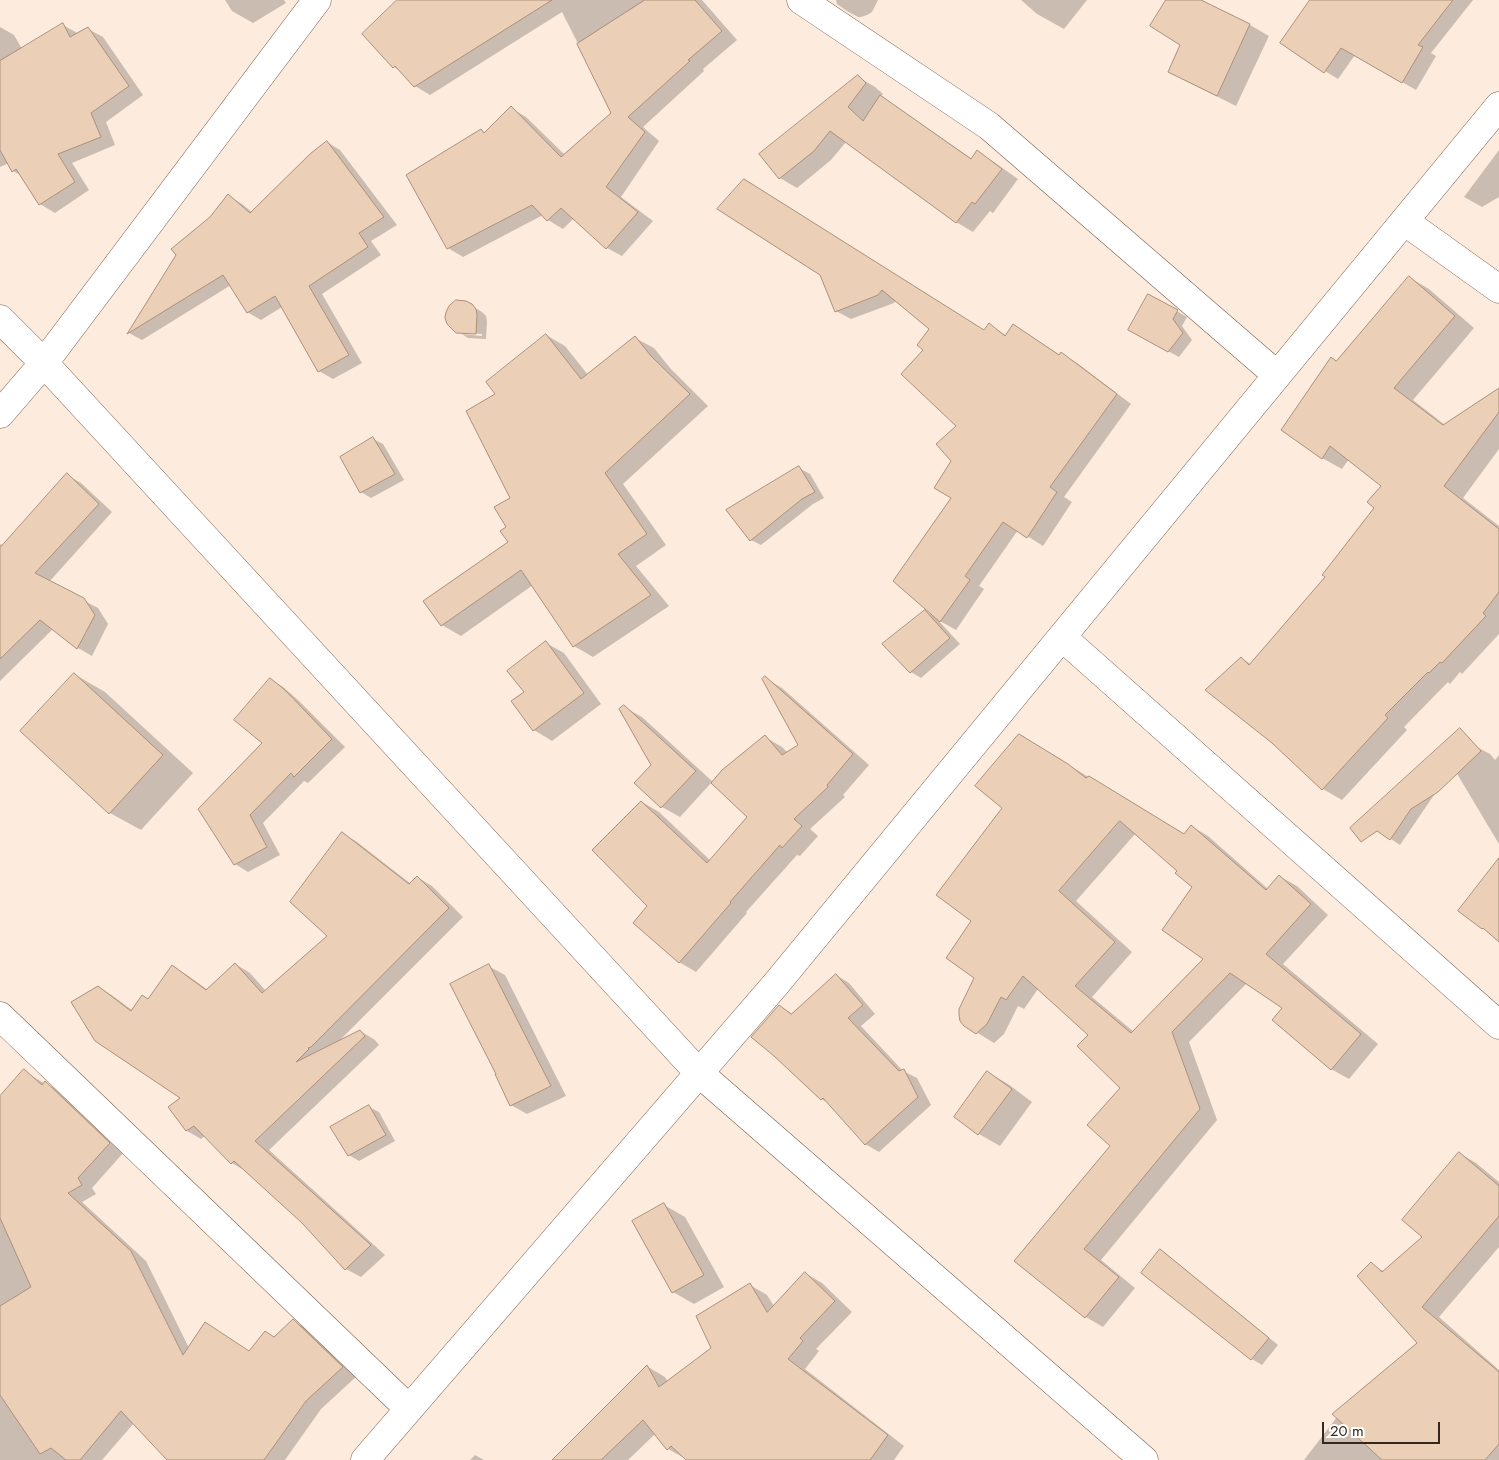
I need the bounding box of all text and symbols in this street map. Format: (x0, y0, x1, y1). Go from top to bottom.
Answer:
scale bar (1324, 1412, 1442, 1444)
text: 20 m (1330, 1420, 1364, 1442)

